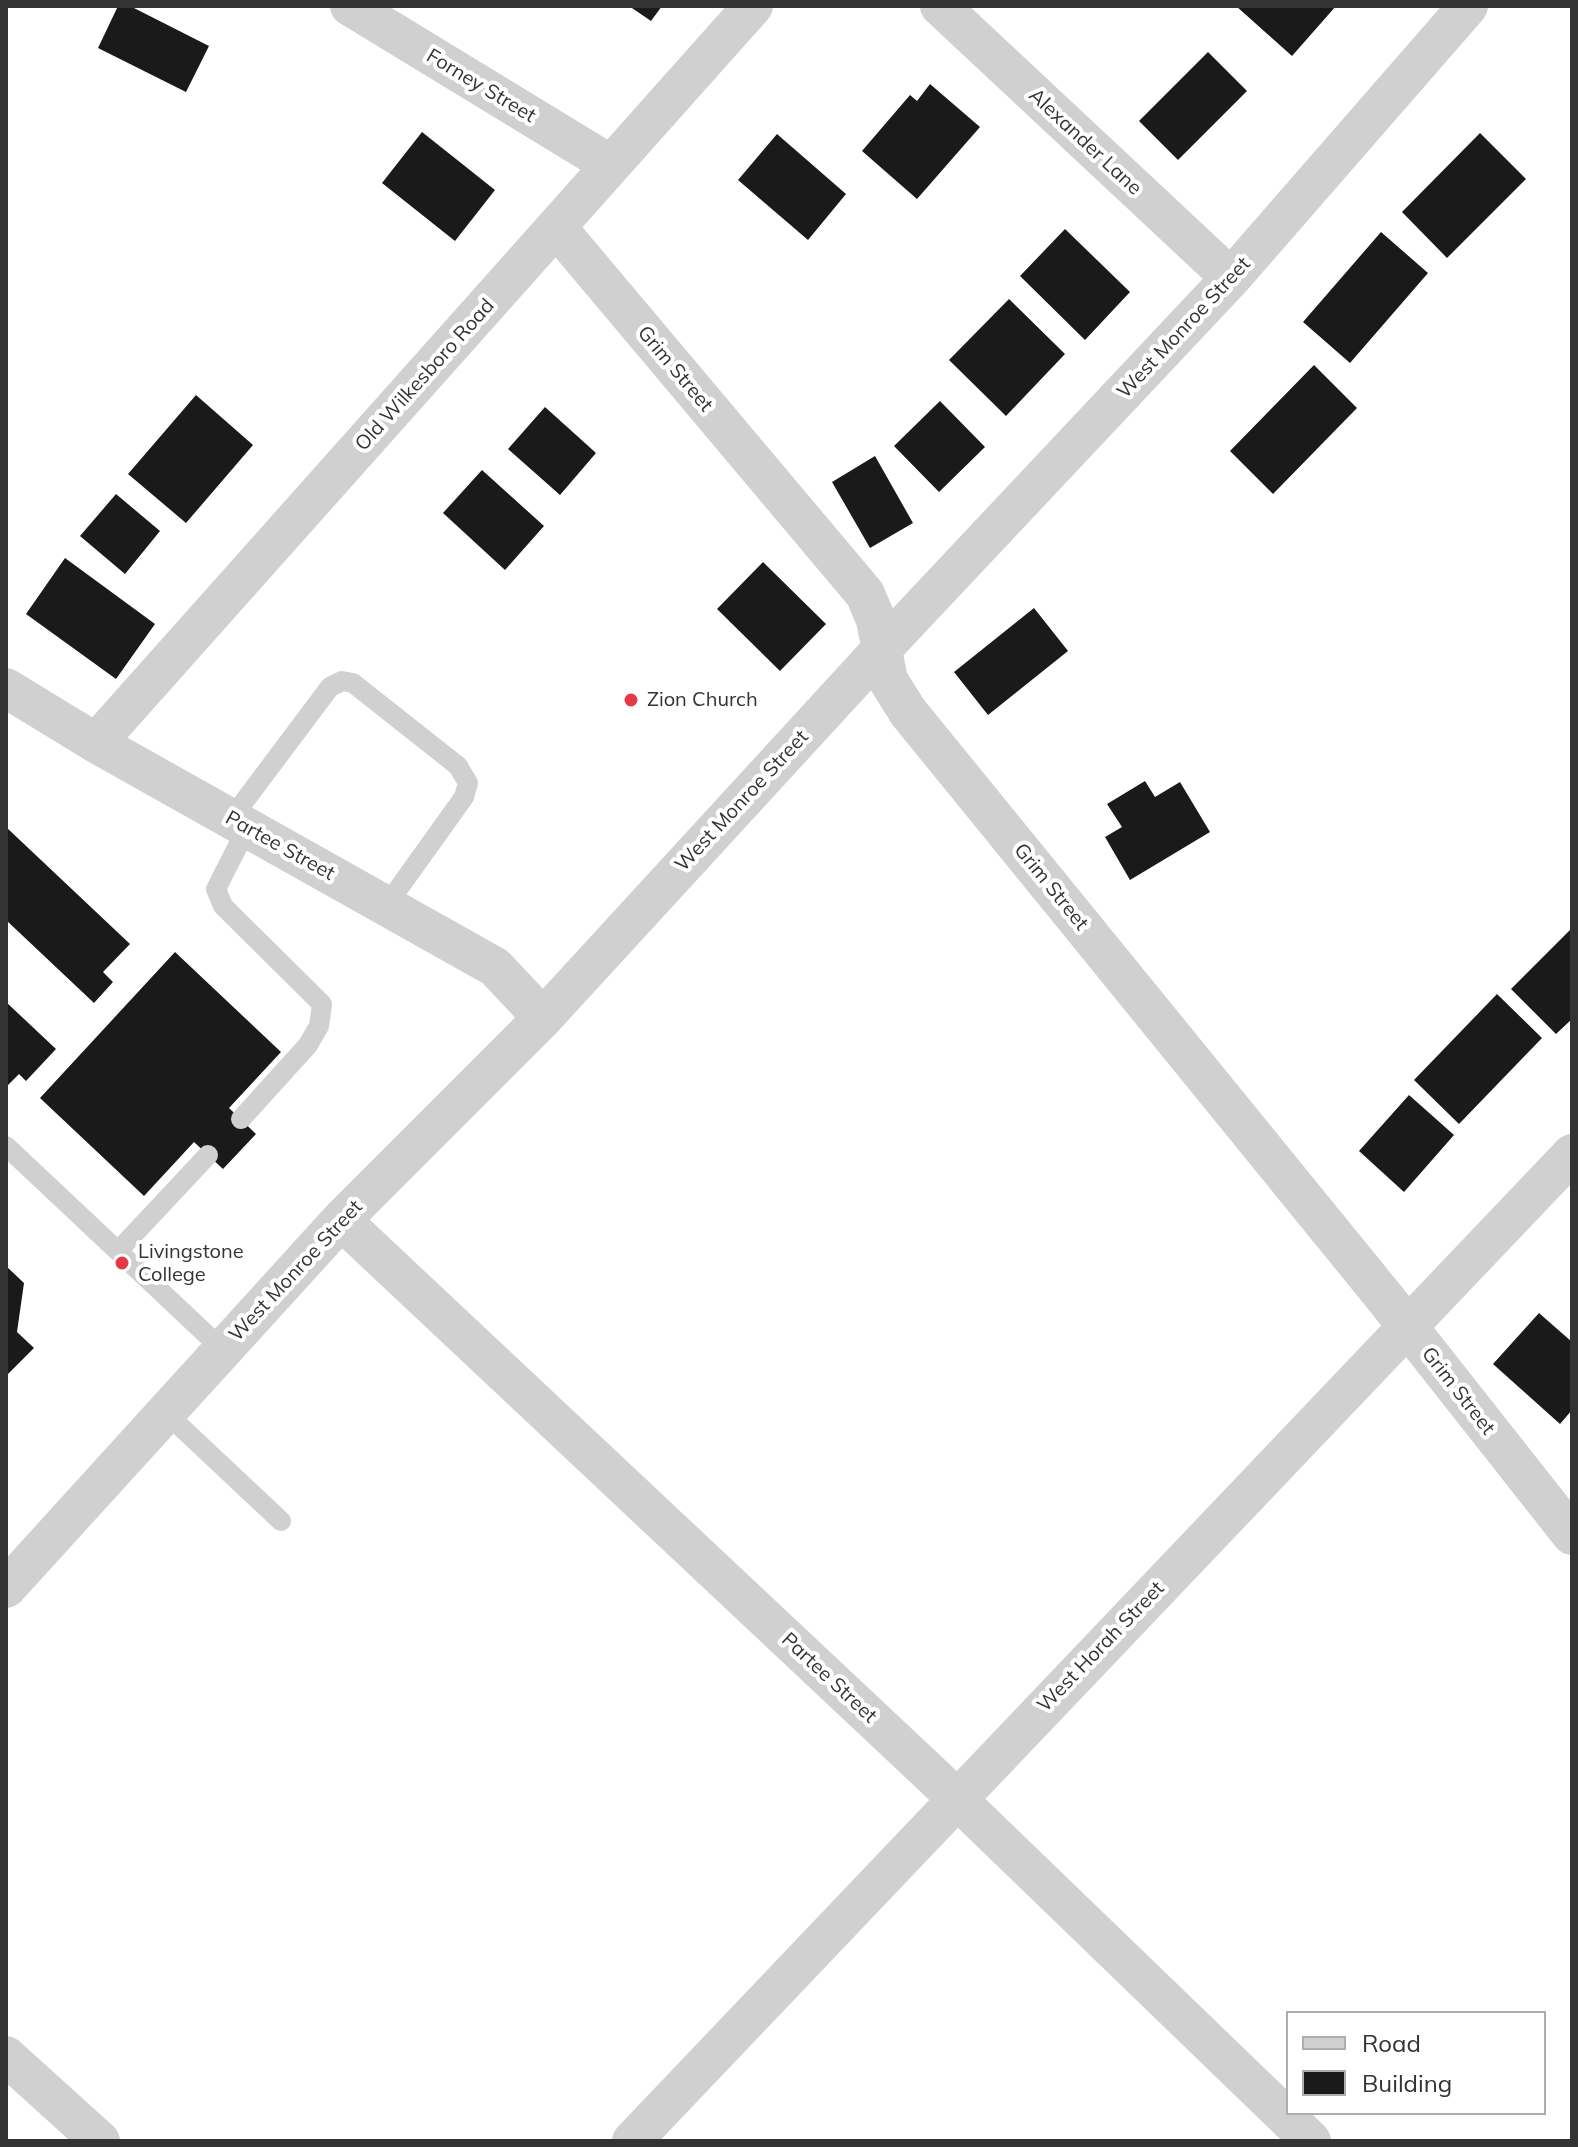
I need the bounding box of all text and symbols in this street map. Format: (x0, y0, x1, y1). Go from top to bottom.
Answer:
street label: Forney Street (422, 44, 540, 128)
street label: Alexander Lane (1024, 84, 1146, 200)
street label: West Monroe Street (1112, 252, 1256, 404)
street label: Old Wilkesboro Road (350, 294, 500, 456)
street label: Grim Street (632, 321, 718, 417)
place label: Zion Church (647, 688, 758, 712)
marker: Zion Church (622, 691, 640, 709)
street label: West Monroe Street (670, 725, 814, 877)
street label: Partee Street (221, 806, 339, 886)
street label: Grim Street (1009, 839, 1093, 935)
street label: West Monroe Street (224, 1195, 368, 1347)
place label: Livingstone College (138, 1240, 244, 1287)
marker: Livingstone College (113, 1254, 131, 1272)
street label: Grim Street (1416, 1342, 1500, 1440)
street label: West Horah Street (1033, 1577, 1169, 1717)
street label: Partee Street (776, 1628, 882, 1728)
legend (1286, 2011, 1546, 2115)
text: Road (1362, 2028, 1421, 2058)
text: Building (1362, 2068, 1452, 2098)

